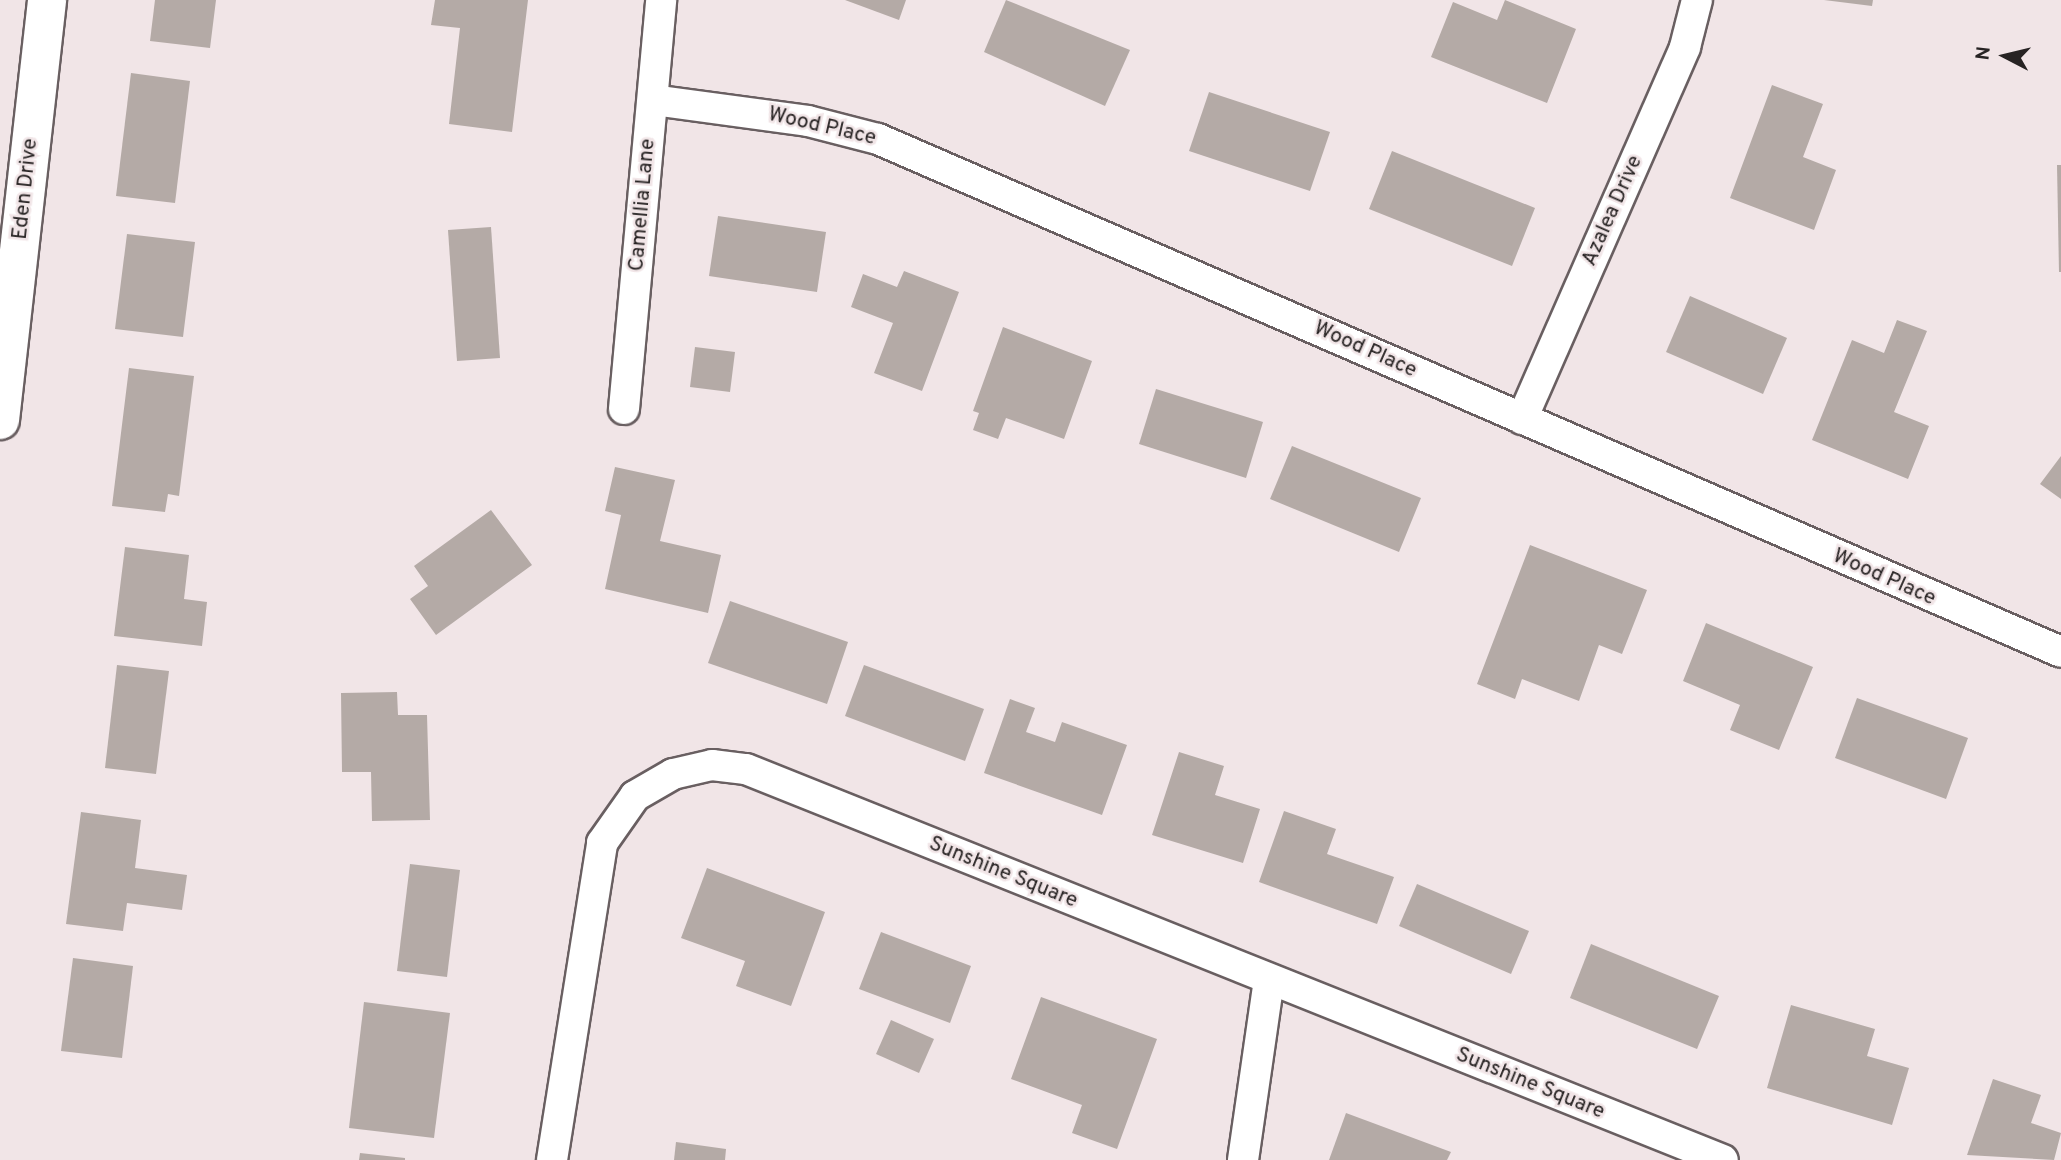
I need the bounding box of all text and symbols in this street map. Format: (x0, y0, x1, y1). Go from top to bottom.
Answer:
north arrow (1970, 21, 2040, 91)
text: N (1971, 45, 1997, 62)
street label: Wood Place (766, 102, 878, 152)
street label: Eden Drive (8, 137, 44, 241)
street label: Camellia Lane (625, 138, 661, 272)
street label: Azalea Drive (1577, 152, 1649, 270)
street label: Wood Place (1310, 316, 1420, 384)
street label: Wood Place (1829, 544, 1939, 612)
street label: Sunshine Square (925, 832, 1081, 914)
street label: Sunshine Square (1452, 1043, 1608, 1125)

